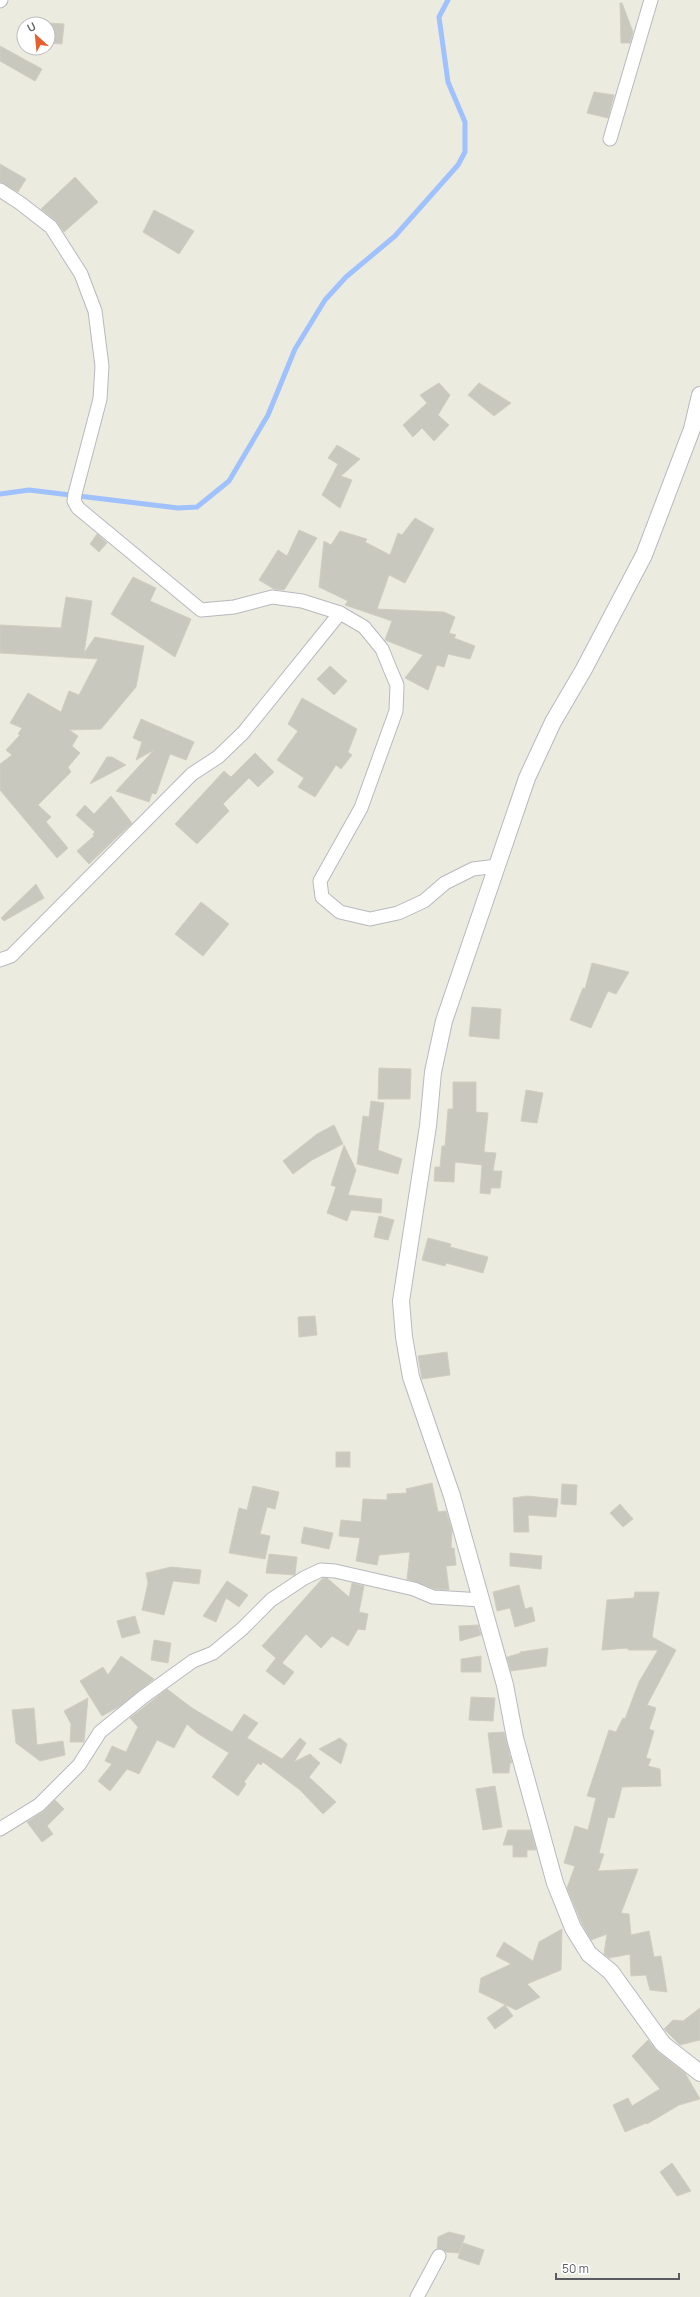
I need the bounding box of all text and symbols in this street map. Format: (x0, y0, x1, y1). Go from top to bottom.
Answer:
north arrow (16, 16, 56, 56)
text: U (24, 18, 38, 35)
scale bar (556, 2255, 679, 2281)
text: 50 m (562, 2260, 589, 2277)

